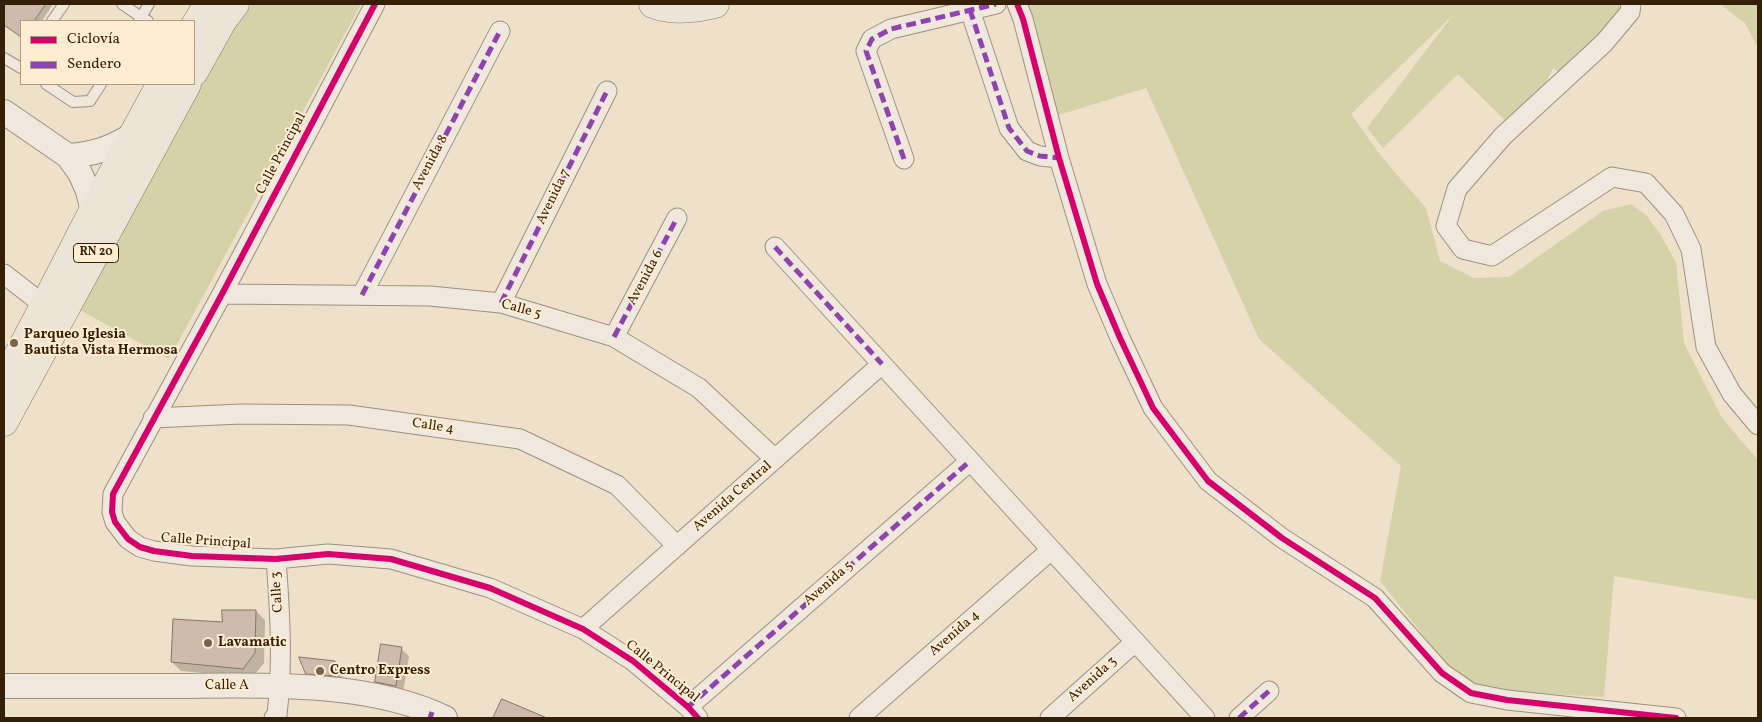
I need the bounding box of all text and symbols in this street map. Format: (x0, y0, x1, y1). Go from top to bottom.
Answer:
legend (20, 20, 195, 85)
text: Ciclovía (67, 29, 120, 50)
text: Sendero (67, 54, 121, 75)
street label: Calle Principal (253, 110, 311, 198)
street label: Avenida 8 (409, 132, 453, 194)
street label: Avenida 7 (533, 166, 575, 228)
road number: RN 20 (74, 244, 118, 262)
street label: Avenida 6 (624, 247, 668, 309)
street label: Calle 5 (499, 297, 543, 323)
place label: Parqueo Iglesia Bautista Vista Hermosa (24, 327, 178, 360)
marker: Parqueo Iglesia Bautista Vista Hermosa (8, 337, 20, 349)
street label: Calle 4 (411, 416, 455, 438)
street label: Avenida Central (690, 458, 776, 536)
street label: Calle Principal (160, 530, 252, 554)
street label: Avenida 5 (801, 558, 857, 610)
street label: Calle 3 (269, 571, 287, 613)
street label: Avenida 4 (926, 607, 984, 661)
place label: Lavamatic (218, 635, 286, 651)
marker: Lavamatic (202, 637, 214, 649)
street label: Calle Principal (622, 637, 702, 707)
street label: Avenida 3 (1065, 654, 1121, 706)
place label: Centro Express (330, 663, 430, 679)
marker: Centro Express (314, 665, 326, 677)
street label: Calle A (205, 678, 249, 694)

